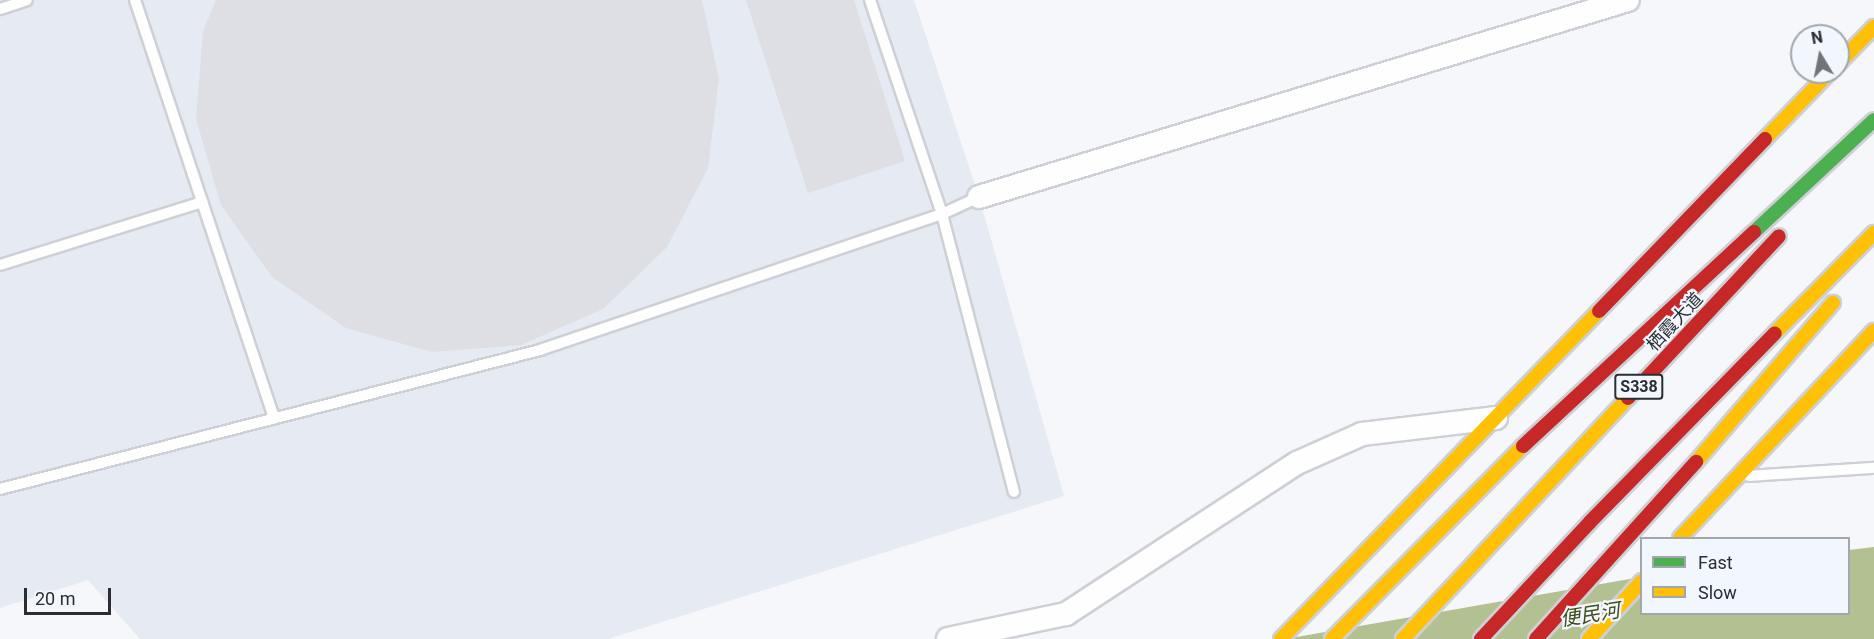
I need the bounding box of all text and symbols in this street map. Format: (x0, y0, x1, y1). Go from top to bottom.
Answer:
north arrow (1790, 24, 1850, 84)
text: N (1810, 27, 1824, 48)
street label: 栖霞大道 (1643, 288, 1707, 356)
road number: S338 (1614, 374, 1664, 400)
legend (1640, 537, 1850, 615)
text: Fast (1698, 552, 1733, 573)
scale bar (27, 576, 114, 614)
text: Slow (1698, 582, 1737, 603)
text: 20 m (35, 588, 75, 609)
water label: 便民河 (1558, 598, 1622, 632)

